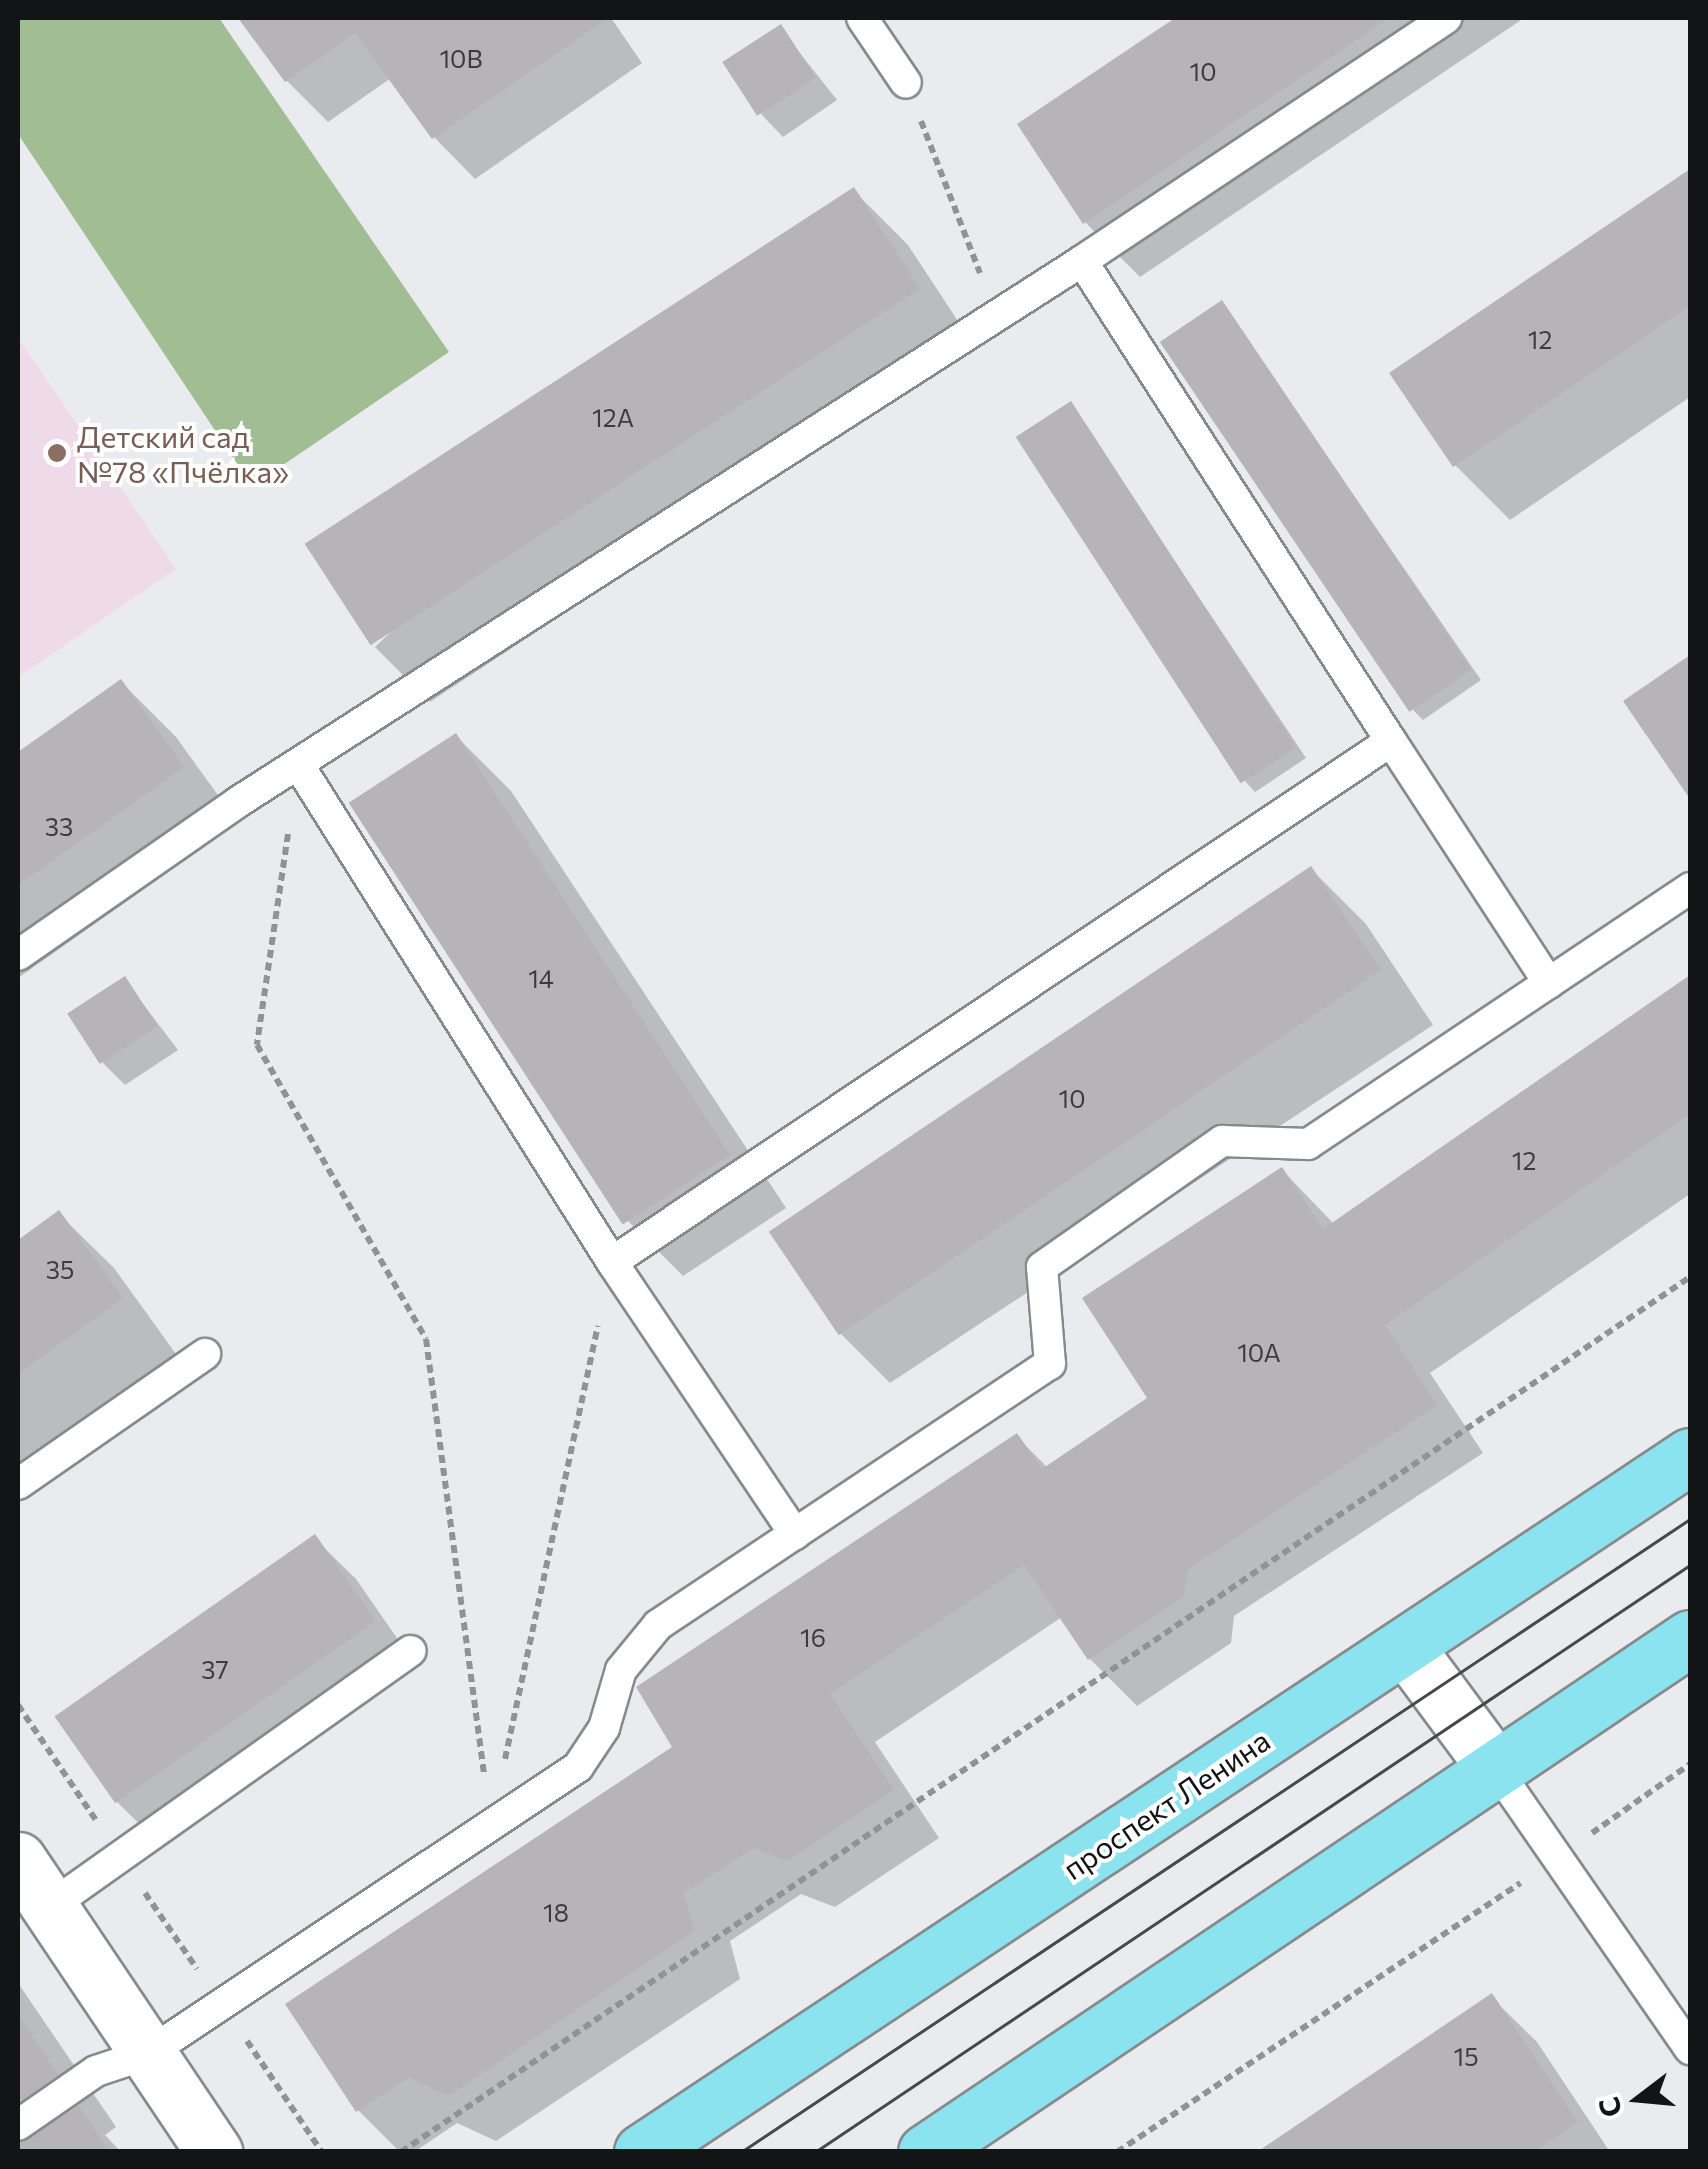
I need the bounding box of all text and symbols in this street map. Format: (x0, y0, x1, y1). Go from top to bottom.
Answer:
house number: 10В (439, 43, 483, 73)
house number: 10 (1190, 56, 1216, 86)
house number: 12 (1528, 324, 1552, 354)
house number: 12А (592, 402, 634, 432)
place label: Детский сад №78 «Пчёлка» (77, 418, 289, 488)
marker: Детский сад №78 «Пчёлка» (46, 442, 68, 464)
house number: 33 (45, 811, 73, 841)
house number: 14 (528, 963, 554, 993)
house number: 10 (1059, 1083, 1085, 1113)
house number: 12 (1512, 1145, 1536, 1175)
house number: 35 (46, 1254, 74, 1284)
house number: 10А (1237, 1337, 1281, 1367)
house number: 16 (800, 1622, 826, 1652)
house number: 37 (201, 1654, 229, 1684)
street label: проспект Ленина (1056, 1722, 1276, 1886)
house number: 18 (543, 1897, 569, 1927)
house number: 15 (1453, 2041, 1479, 2071)
north arrow (1588, 2049, 1688, 2149)
text: С (1590, 2093, 1628, 2121)

